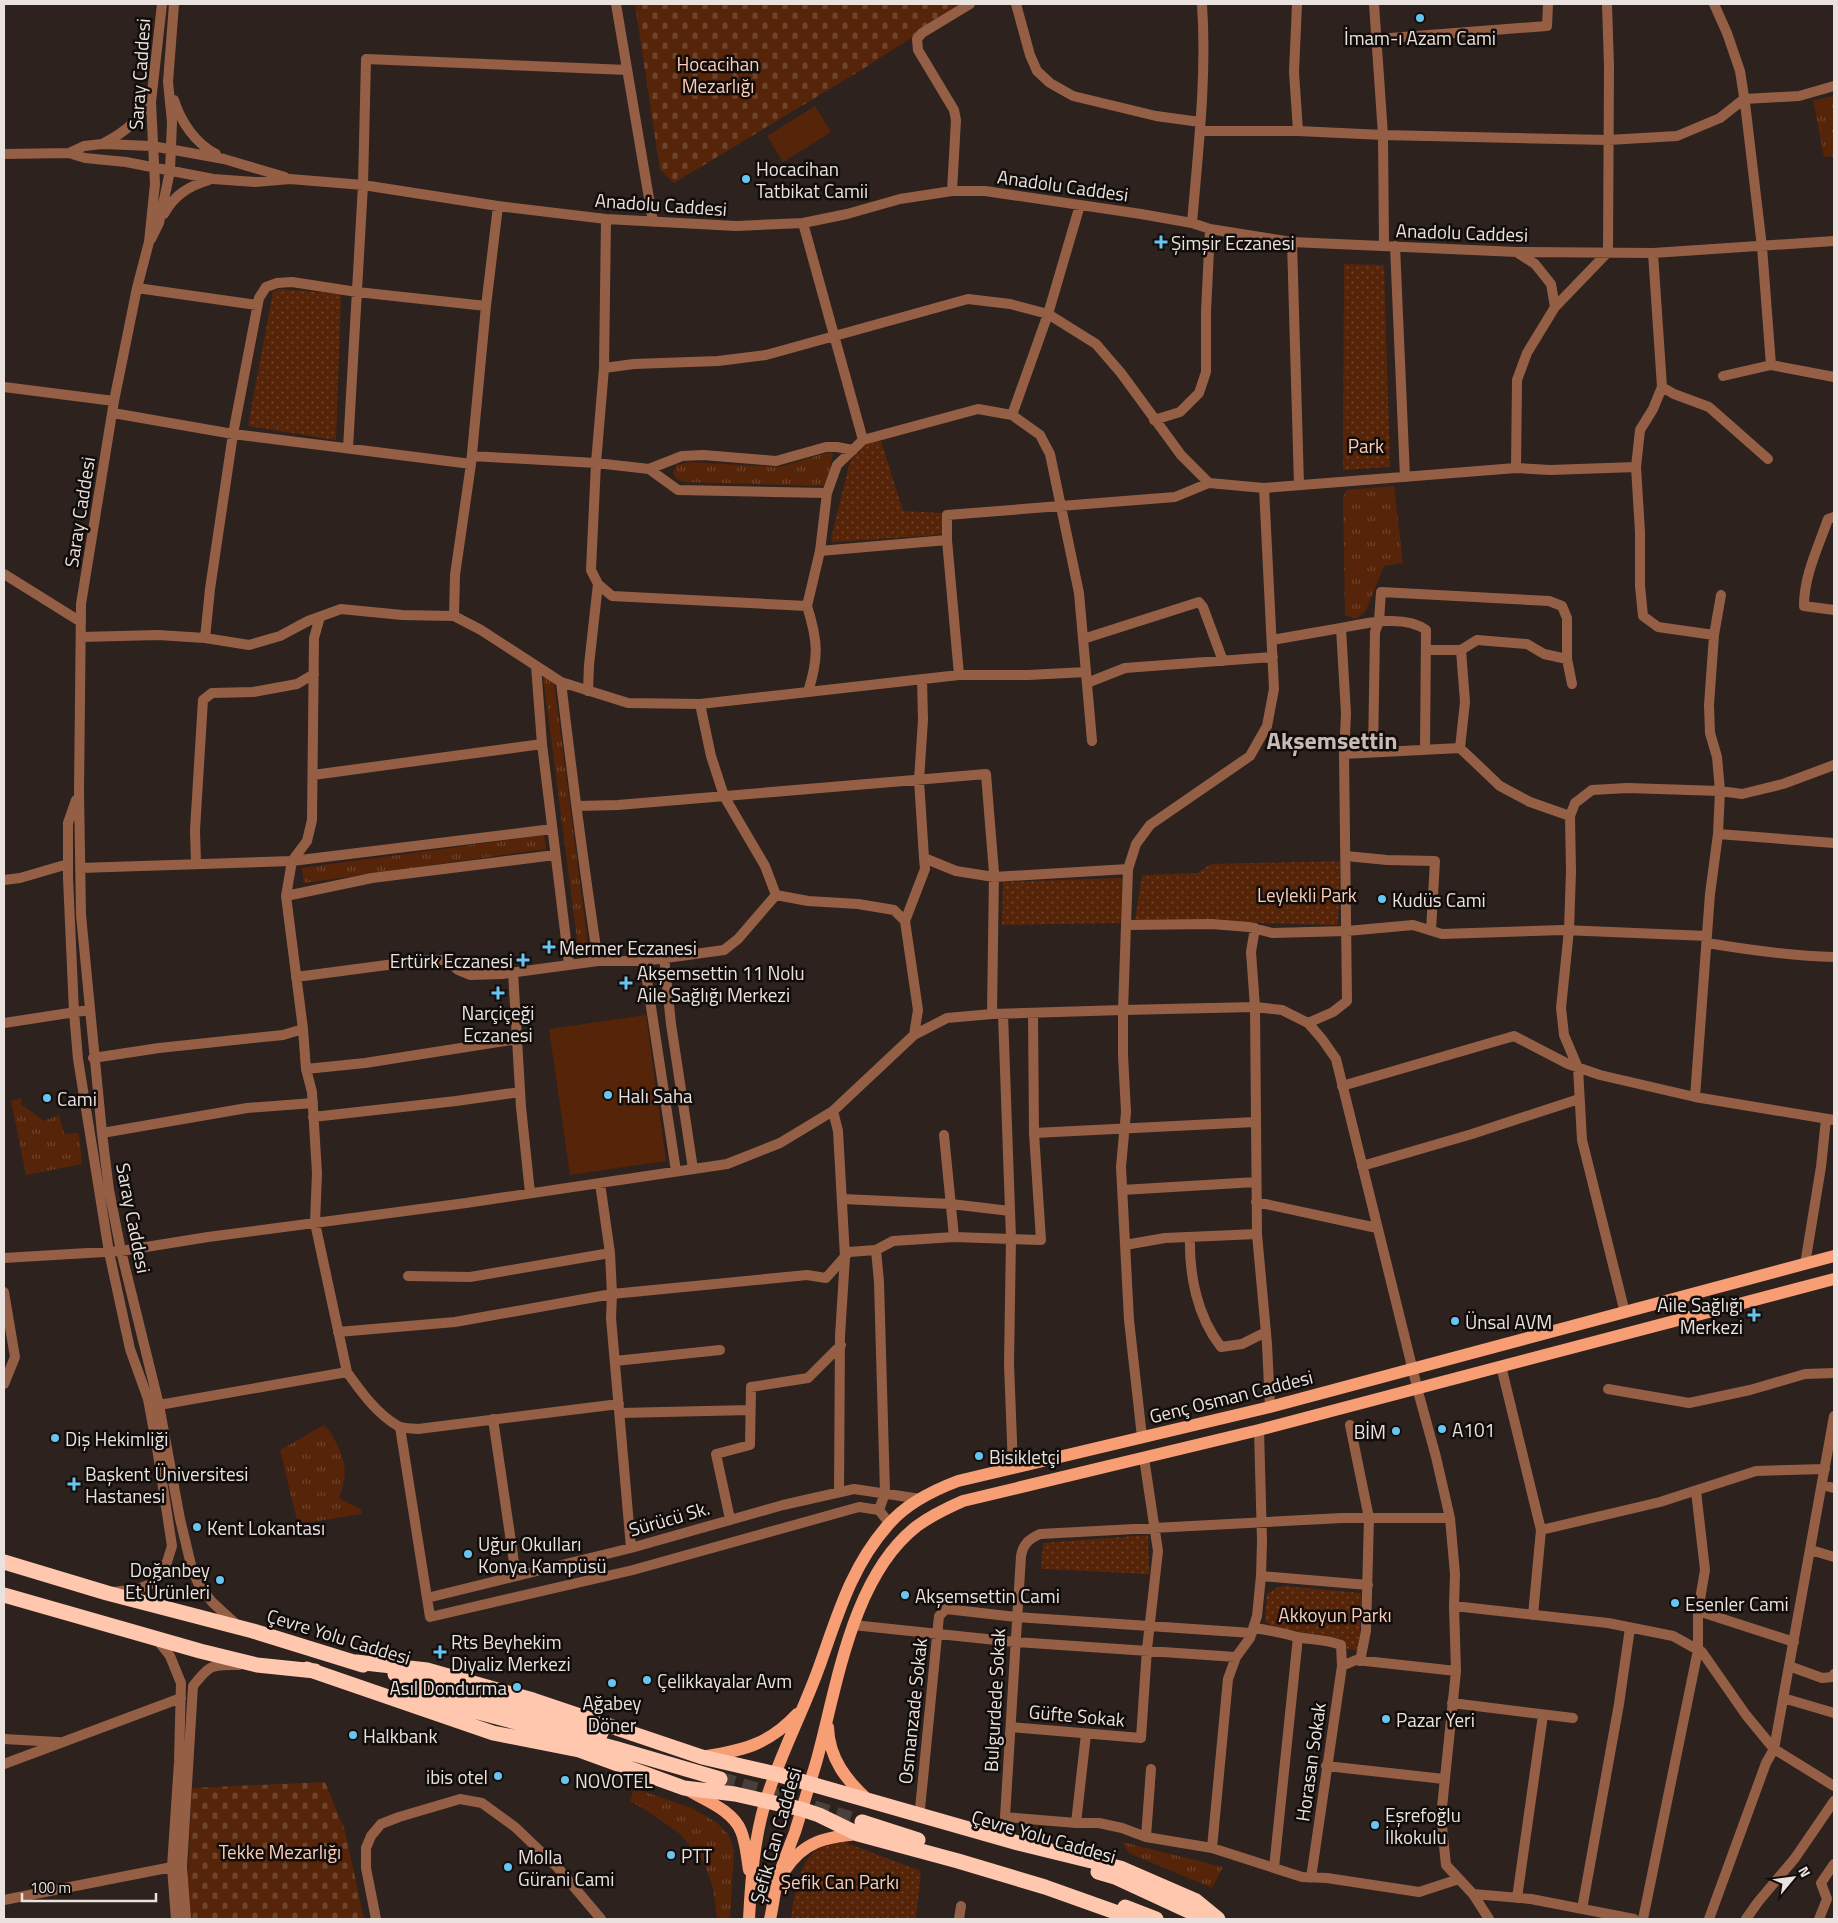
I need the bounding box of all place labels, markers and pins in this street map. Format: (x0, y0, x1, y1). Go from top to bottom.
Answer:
marker: İmam-ı Azam Cami (1414, 12, 1426, 24)
place label: İmam-ı Azam Cami (1344, 23, 1496, 52)
place label: Hocacihan Tatbikat Camii (756, 154, 868, 205)
marker: Hocacihan Tatbikat Camii (740, 173, 752, 185)
place label: Şimşir Eczanesi (1171, 228, 1295, 257)
marker: Şimşir Eczanesi (1155, 236, 1167, 248)
place label: Kudüs Cami (1392, 885, 1486, 914)
marker: Kudüs Cami (1376, 893, 1388, 905)
place label: Mermer Eczanesi (559, 933, 697, 962)
marker: Mermer Eczanesi (543, 941, 555, 953)
place label: Ertürk Eczanesi (390, 946, 513, 975)
marker: Ertürk Eczanesi (517, 954, 529, 966)
place label: Akşemsettin 11 Nolu Aile Sağlığı Merkezi (637, 958, 805, 1009)
marker: Akşemsettin 11 Nolu Aile Sağlığı Merkezi (619, 976, 633, 990)
marker: Narçiçeği Eczanesi (492, 987, 504, 999)
place label: Narçiçeği Eczanesi (462, 998, 534, 1049)
place label: Halı Saha (618, 1081, 693, 1110)
place label: Cami (57, 1084, 97, 1113)
marker: Halı Saha (602, 1089, 614, 1101)
marker: Cami (41, 1092, 53, 1104)
place label: Aile Sağlığı Merkezi (1657, 1290, 1743, 1341)
place label: Ünsal AVM (1465, 1307, 1552, 1336)
marker: Aile Sağlığı Merkezi (1747, 1308, 1761, 1322)
marker: Ünsal AVM (1449, 1315, 1461, 1327)
place label: A101 (1452, 1415, 1495, 1444)
place label: BİM (1354, 1417, 1386, 1446)
marker: A101 (1436, 1423, 1448, 1435)
place label: Diş Hekimliği (65, 1424, 168, 1453)
marker: BİM (1390, 1425, 1402, 1437)
marker: Diş Hekimliği (49, 1432, 61, 1444)
place label: Bisikletçi (989, 1442, 1060, 1471)
marker: Bisikletçi (973, 1450, 985, 1462)
place label: Başkent Üniversitesi Hastanesi (85, 1459, 249, 1510)
marker: Başkent Üniversitesi Hastanesi (67, 1477, 81, 1491)
place label: Kent Lokantası (207, 1513, 325, 1542)
marker: Kent Lokantası (191, 1521, 203, 1533)
place label: Uğur Okulları Konya Kampüsü (478, 1529, 607, 1580)
marker: Uğur Okulları Konya Kampüsü (462, 1548, 474, 1560)
place label: Doğanbey Et Ürünleri (125, 1555, 210, 1606)
marker: Doğanbey Et Ürünleri (214, 1574, 226, 1586)
place label: Akşemsettin Cami (915, 1581, 1060, 1610)
marker: Akşemsettin Cami (899, 1589, 911, 1601)
place label: Esenler Cami (1685, 1589, 1789, 1618)
marker: Esenler Cami (1669, 1597, 1681, 1609)
place label: Rts Beyhekim Diyaliz Merkezi (451, 1627, 571, 1678)
marker: Rts Beyhekim Diyaliz Merkezi (433, 1645, 447, 1659)
place label: Çelikkayalar Avm (657, 1666, 792, 1695)
place label: Asıl Dondurma (390, 1673, 507, 1702)
marker: Çelikkayalar Avm (641, 1674, 653, 1686)
marker: Ağabey Döner (606, 1677, 618, 1689)
marker: Asıl Dondurma (511, 1681, 523, 1693)
place label: Ağabey Döner (582, 1688, 642, 1739)
place label: Pazar Yeri (1396, 1705, 1475, 1734)
marker: Pazar Yeri (1380, 1713, 1392, 1725)
place label: Halkbank (363, 1721, 438, 1750)
marker: Halkbank (347, 1729, 359, 1741)
place label: ibis otel (426, 1762, 488, 1791)
place label: NOVOTEL (575, 1766, 653, 1795)
marker: ibis otel (492, 1770, 504, 1782)
marker: NOVOTEL (559, 1774, 571, 1786)
place label: Eşrefoğlu İlkokulu (1385, 1800, 1461, 1851)
marker: Eşrefoğlu İlkokulu (1369, 1819, 1381, 1831)
place label: PTT (681, 1841, 712, 1870)
place label: Molla Gürani Cami (518, 1842, 614, 1893)
marker: PTT (665, 1849, 677, 1861)
marker: Molla Gürani Cami (502, 1861, 514, 1873)

